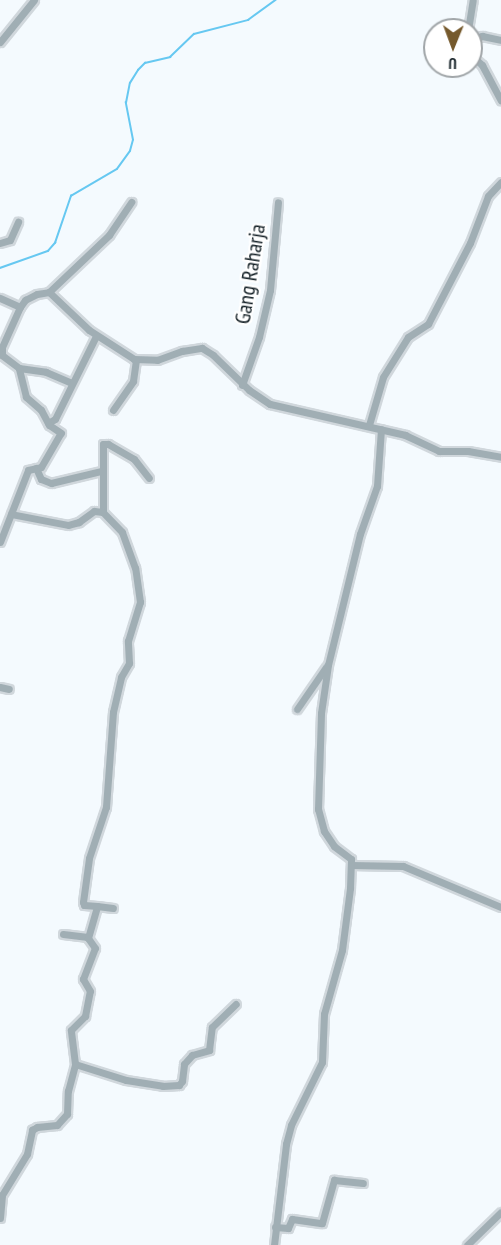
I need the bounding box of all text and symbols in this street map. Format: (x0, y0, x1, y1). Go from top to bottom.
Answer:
north arrow (423, 18, 483, 78)
text: U (448, 54, 457, 74)
street label: Gang Raharja (229, 222, 271, 326)

